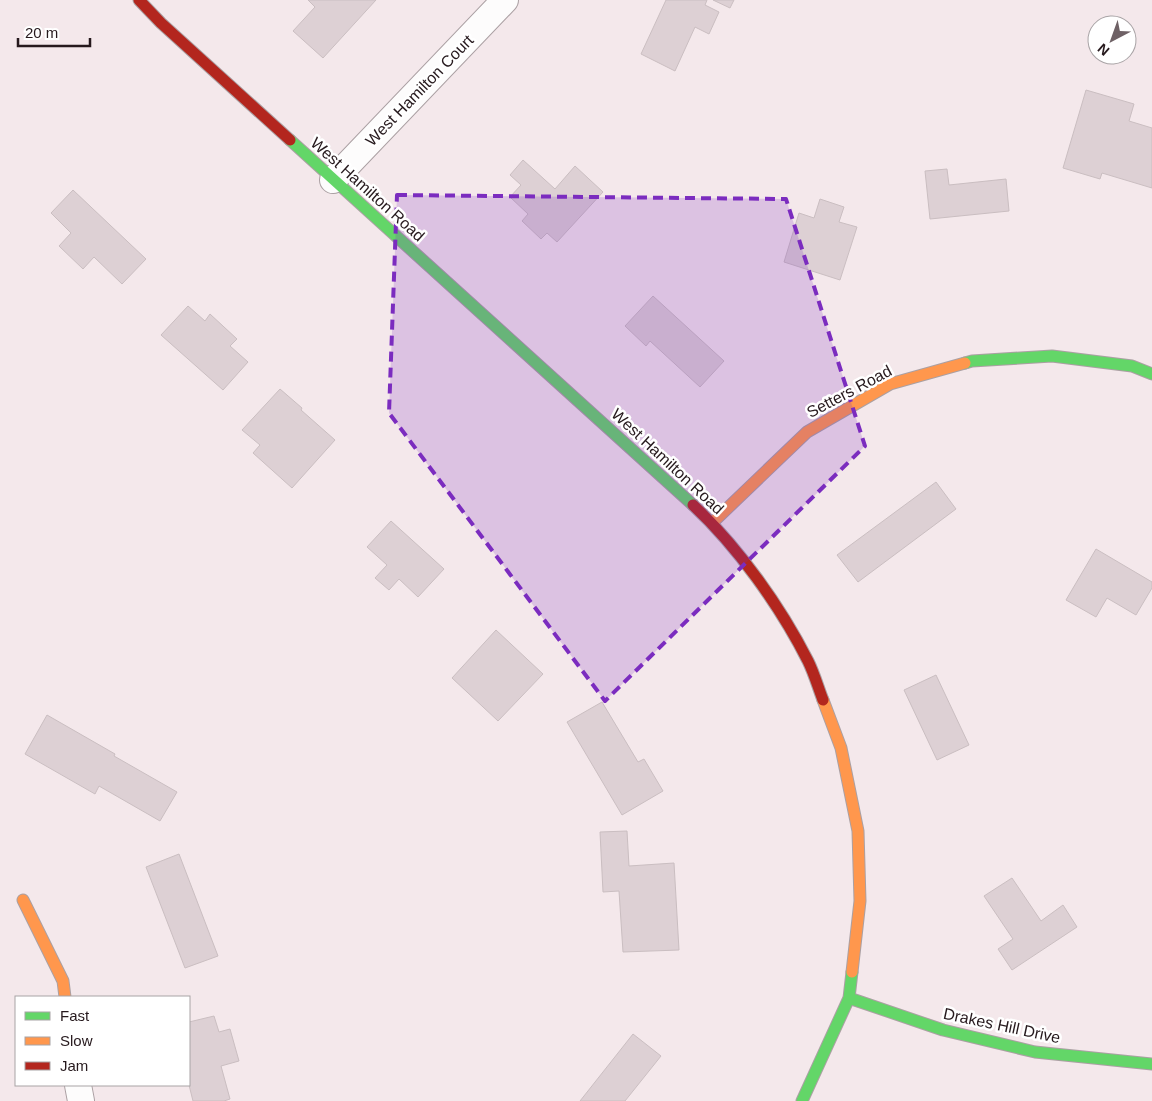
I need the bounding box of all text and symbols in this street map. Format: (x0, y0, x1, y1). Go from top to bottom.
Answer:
scale bar (18, 15, 90, 47)
north arrow (1087, 15, 1137, 65)
text: 20 m (25, 24, 58, 41)
street label: West Hamilton Court (362, 31, 477, 149)
text: N (1094, 40, 1113, 59)
street label: West Hamilton Road (308, 134, 428, 245)
street label: Setters Road (804, 362, 894, 421)
street label: West Hamilton Road (608, 405, 727, 518)
legend (15, 996, 190, 1086)
street label: Drakes Hill Drive (942, 1005, 1062, 1046)
text: Fast (60, 1007, 90, 1024)
text: Slow (60, 1032, 93, 1049)
text: Jam (60, 1057, 88, 1074)

